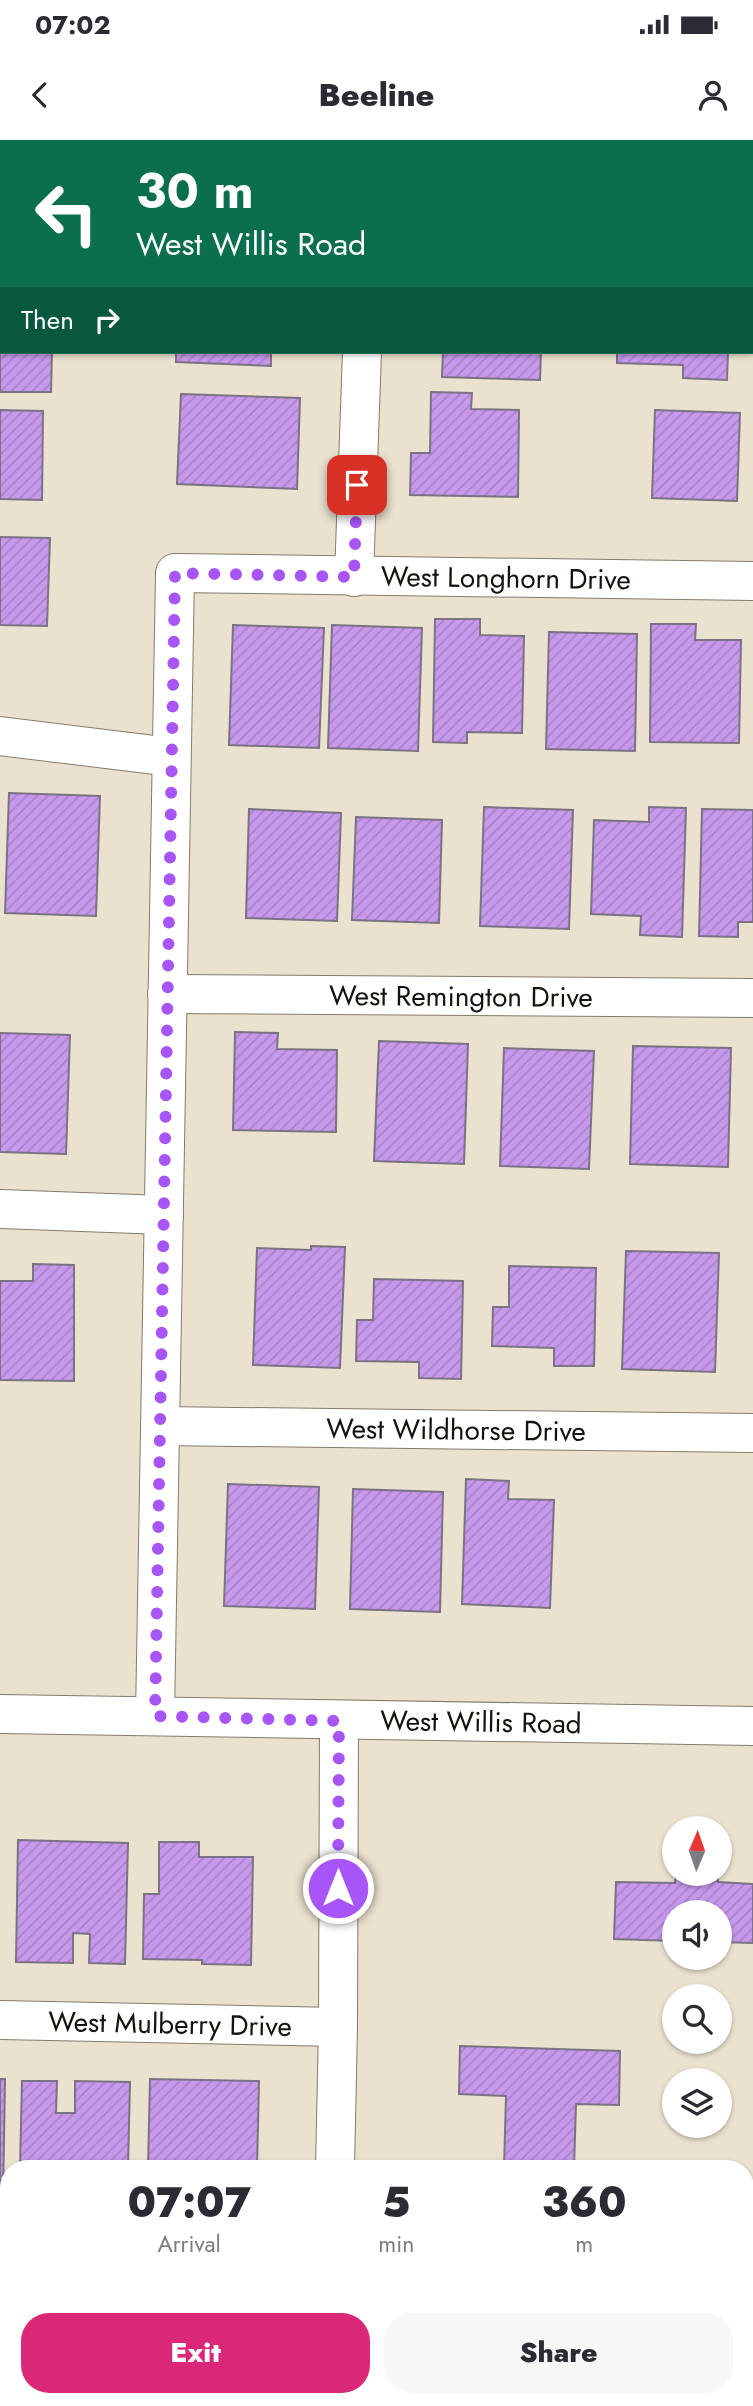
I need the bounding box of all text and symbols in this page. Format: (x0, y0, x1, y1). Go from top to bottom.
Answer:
text: 07:02 (35, 6, 111, 44)
text: Beeline (319, 72, 434, 118)
icon: back (21, 76, 59, 114)
icon: person (694, 76, 732, 114)
text: 30 m (136, 156, 254, 226)
icon: left (21, 168, 112, 259)
text: West Willis Road (136, 221, 366, 267)
text: Then (21, 301, 74, 339)
icon: right (88, 301, 126, 339)
pin (327, 455, 387, 515)
icon: arrive (338, 466, 376, 504)
street label: West Longhorn Drive (381, 556, 631, 600)
street label: West Remington Drive (329, 975, 593, 1018)
street label: West Wildhorse Drive (326, 1408, 586, 1452)
street label: West Willis Road (380, 1700, 582, 1744)
north arrow (662, 1816, 732, 1886)
map controls (662, 1816, 732, 2138)
position arrow (301, 1851, 375, 1925)
button: sound (662, 1900, 732, 1970)
button: search (662, 1984, 732, 2054)
street label: West Mulberry Drive (48, 2001, 292, 2047)
button: layers (662, 2068, 732, 2138)
text: 07:07 (127, 2172, 251, 2233)
text: 5 (382, 2172, 410, 2233)
text: 360 (542, 2172, 627, 2233)
text: Arrival (157, 2227, 221, 2261)
text: min (378, 2227, 414, 2261)
text: m (575, 2227, 593, 2261)
button: Exit (21, 2313, 370, 2393)
button: Share (384, 2313, 733, 2393)

